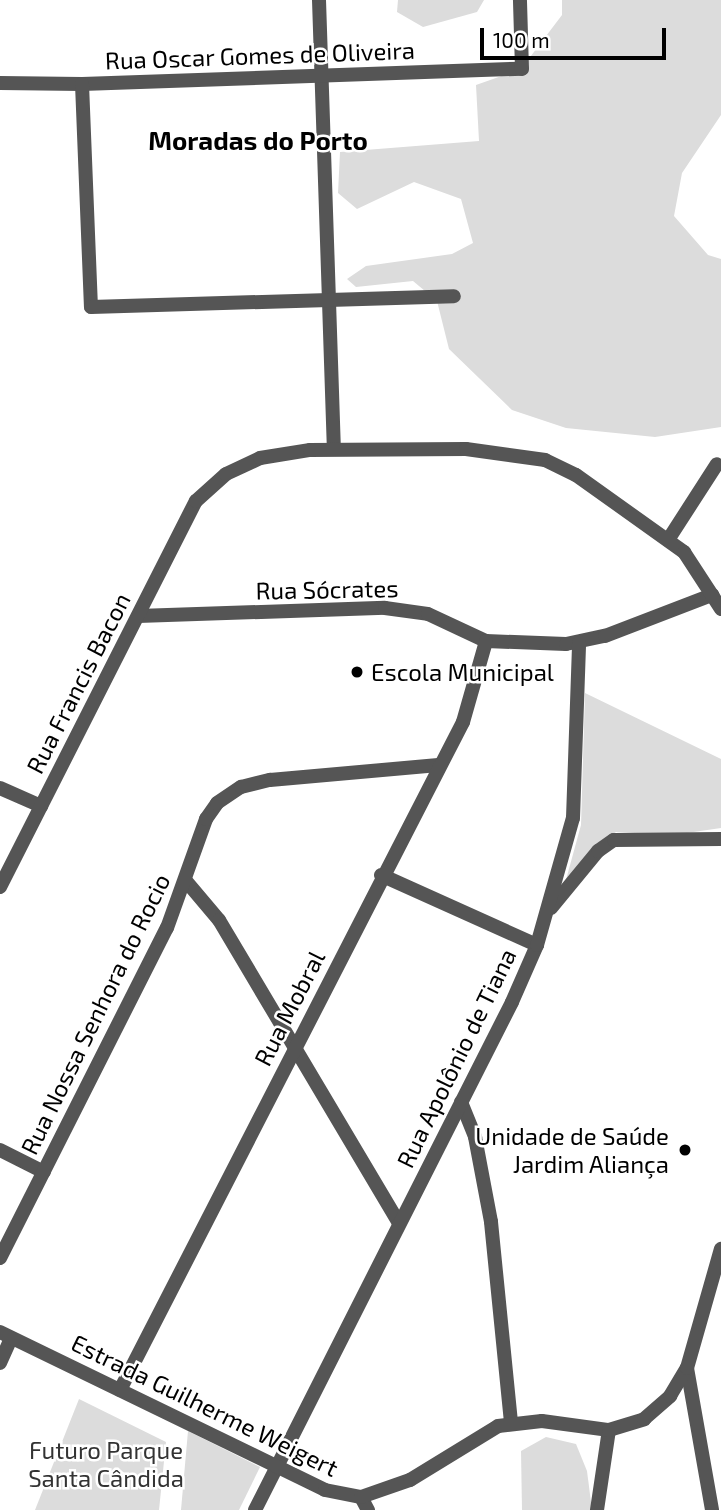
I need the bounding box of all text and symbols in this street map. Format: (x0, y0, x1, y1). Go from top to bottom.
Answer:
scale bar (483, 14, 668, 58)
text: 100 m (493, 27, 550, 52)
street label: Rua Oscar Gomes de Oliveira (104, 35, 416, 75)
district label: Moradas do Porto (148, 124, 368, 156)
street label: Rua Sócrates (255, 573, 399, 605)
street label: Rua Francis Bacon (20, 588, 136, 778)
place label: Escola Municipal (371, 658, 554, 686)
marker: Escola Municipal (349, 664, 365, 680)
street label: Rua Nossa Senhora do Rocio (14, 869, 176, 1159)
street label: Rua Apolônio de Tiana (390, 943, 522, 1173)
street label: Rua Mobral (248, 946, 330, 1070)
place label: Unidade de Saúde Jardim Aliança (475, 1122, 669, 1178)
marker: Unidade de Saúde Jardim Aliança (675, 1140, 695, 1160)
street label: Estrada Guilherme Weigert (67, 1328, 343, 1482)
park label: Futuro Parque Santa Cândida (28, 1436, 184, 1492)

